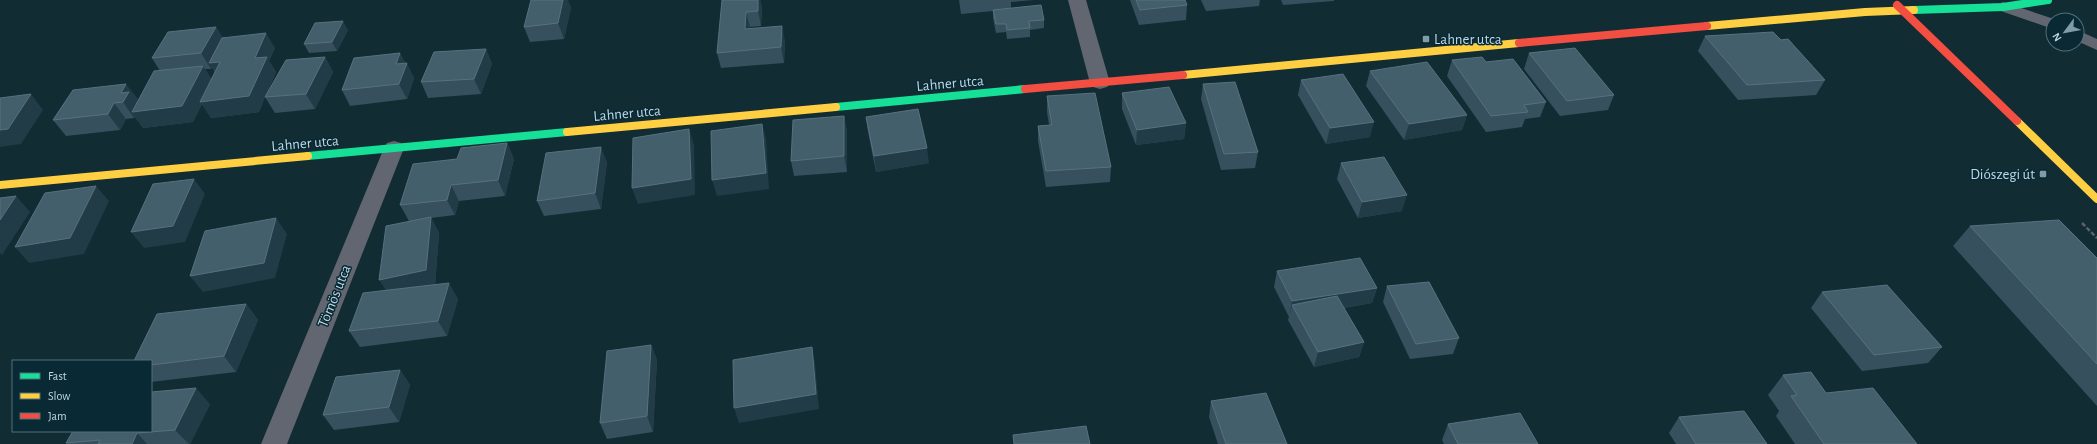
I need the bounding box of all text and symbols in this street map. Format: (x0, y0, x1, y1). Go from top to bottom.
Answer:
north arrow (2045, 12, 2085, 52)
text: N (2050, 31, 2064, 43)
place label: Lahner utca (1434, 32, 1502, 47)
marker: Lahner utca (1421, 34, 1431, 44)
street label: Lahner utca (916, 73, 984, 94)
street label: Lahner utca (593, 103, 661, 124)
street label: Lahner utca (271, 133, 339, 154)
place label: Diószegi út (1970, 167, 2035, 182)
marker: Diószegi út (2038, 169, 2048, 179)
street label: Tömös utca (315, 263, 354, 329)
legend (12, 360, 152, 432)
text: Fast (48, 370, 67, 382)
text: Slow (48, 390, 70, 402)
text: Jam (48, 410, 67, 422)

